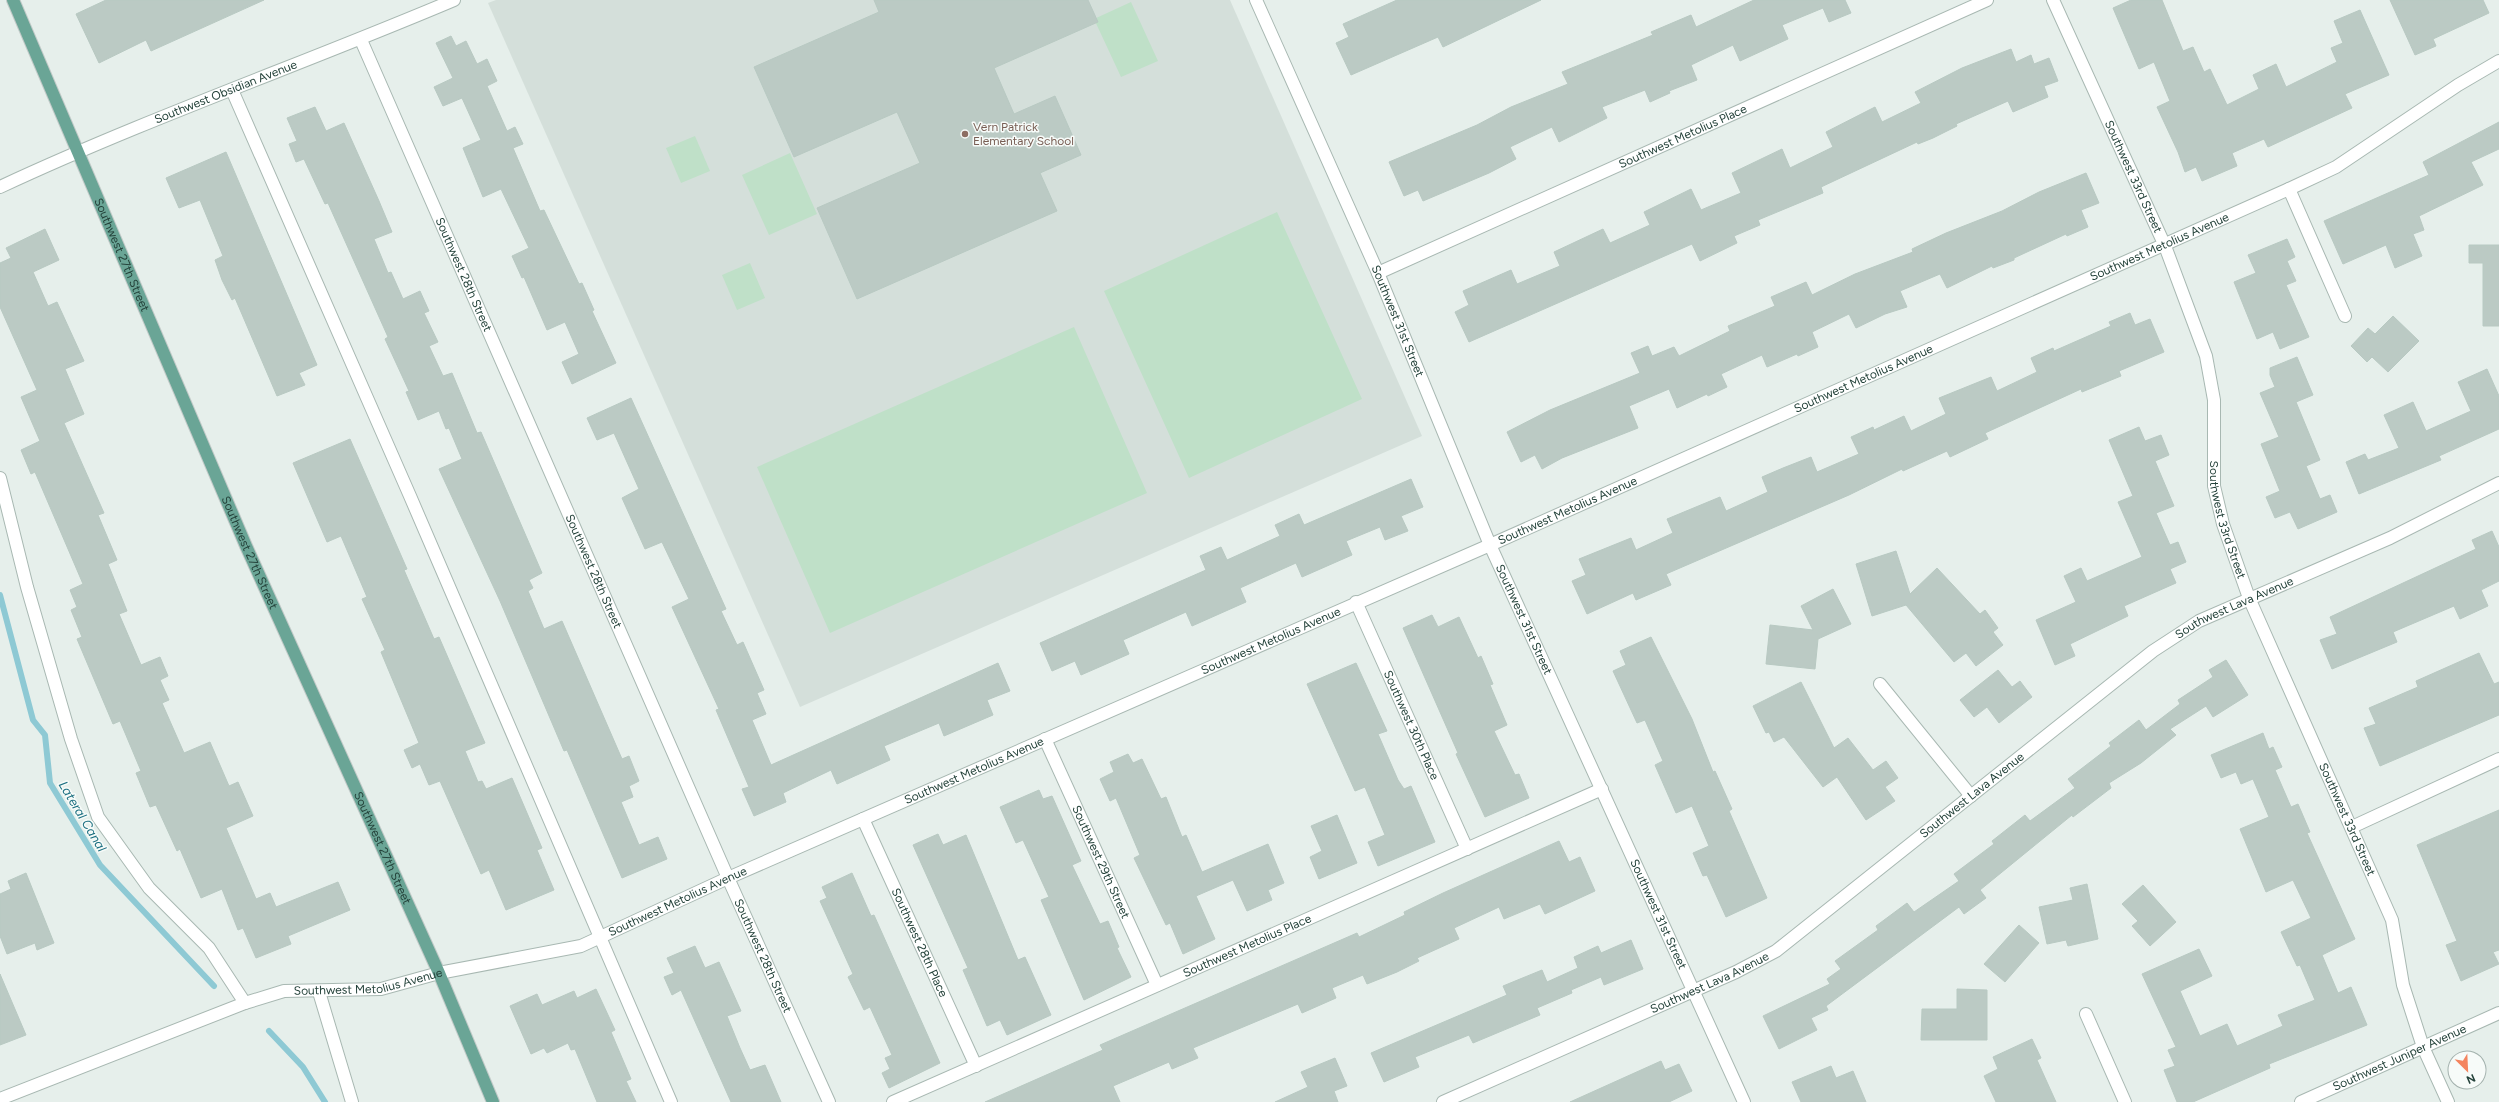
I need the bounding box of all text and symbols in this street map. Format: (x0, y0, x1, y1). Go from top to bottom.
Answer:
street label: Southwest Obsidian Avenue (152, 57, 299, 126)
street label: Southwest Metolius Place (1617, 101, 1749, 171)
street label: Southwest 33rd Street (2102, 118, 2165, 235)
place label: Vern Patrick Elementary School (973, 120, 1074, 148)
marker: Vern Patrick Elementary School (960, 129, 970, 139)
street label: Southwest 27th Street (91, 196, 152, 314)
street label: Southwest Metolius Avenue (2088, 210, 2231, 284)
street label: Southwest 28th Street (433, 215, 495, 334)
street label: Southwest 31st Street (1368, 263, 1427, 379)
street label: Southwest Metolius Avenue (1792, 341, 1935, 416)
street label: Southwest 33rd Street (2207, 461, 2249, 581)
street label: Southwest Metolius Avenue (1496, 473, 1640, 548)
street label: Southwest 27th Street (218, 494, 281, 612)
street label: Southwest 28th Street (563, 512, 625, 631)
street label: Southwest 31st Street (1493, 562, 1555, 677)
street label: Southwest Lava Avenue (2173, 574, 2296, 642)
street label: Southwest Metolius Avenue (1199, 604, 1343, 677)
street label: Southwest 30th Place (1381, 668, 1442, 782)
street label: Southwest Metolius Avenue (902, 734, 1046, 807)
street label: Southwest Lava Avenue (1917, 749, 2027, 841)
street label: Southwest 33rd Street (2316, 761, 2379, 878)
water label: Lateral Canal (56, 778, 110, 854)
street label: Southwest 27th Street (351, 789, 414, 907)
street label: Southwest 29th Street (1069, 803, 1133, 921)
street label: Southwest 31st Street (1627, 857, 1690, 972)
street label: Southwest Metolius Avenue (606, 864, 749, 939)
street label: Southwest 28th Place (889, 886, 951, 1000)
street label: Southwest 28th Street (731, 897, 795, 1015)
street label: Southwest Metolius Place (1181, 911, 1314, 980)
street label: Southwest Lava Avenue (1648, 949, 1772, 1016)
street label: Southwest Metolius Avenue (294, 965, 444, 998)
street label: Southwest Juniper Avenue (2331, 1021, 2469, 1094)
north arrow (2447, 1050, 2487, 1090)
text: N (2464, 1071, 2477, 1086)

